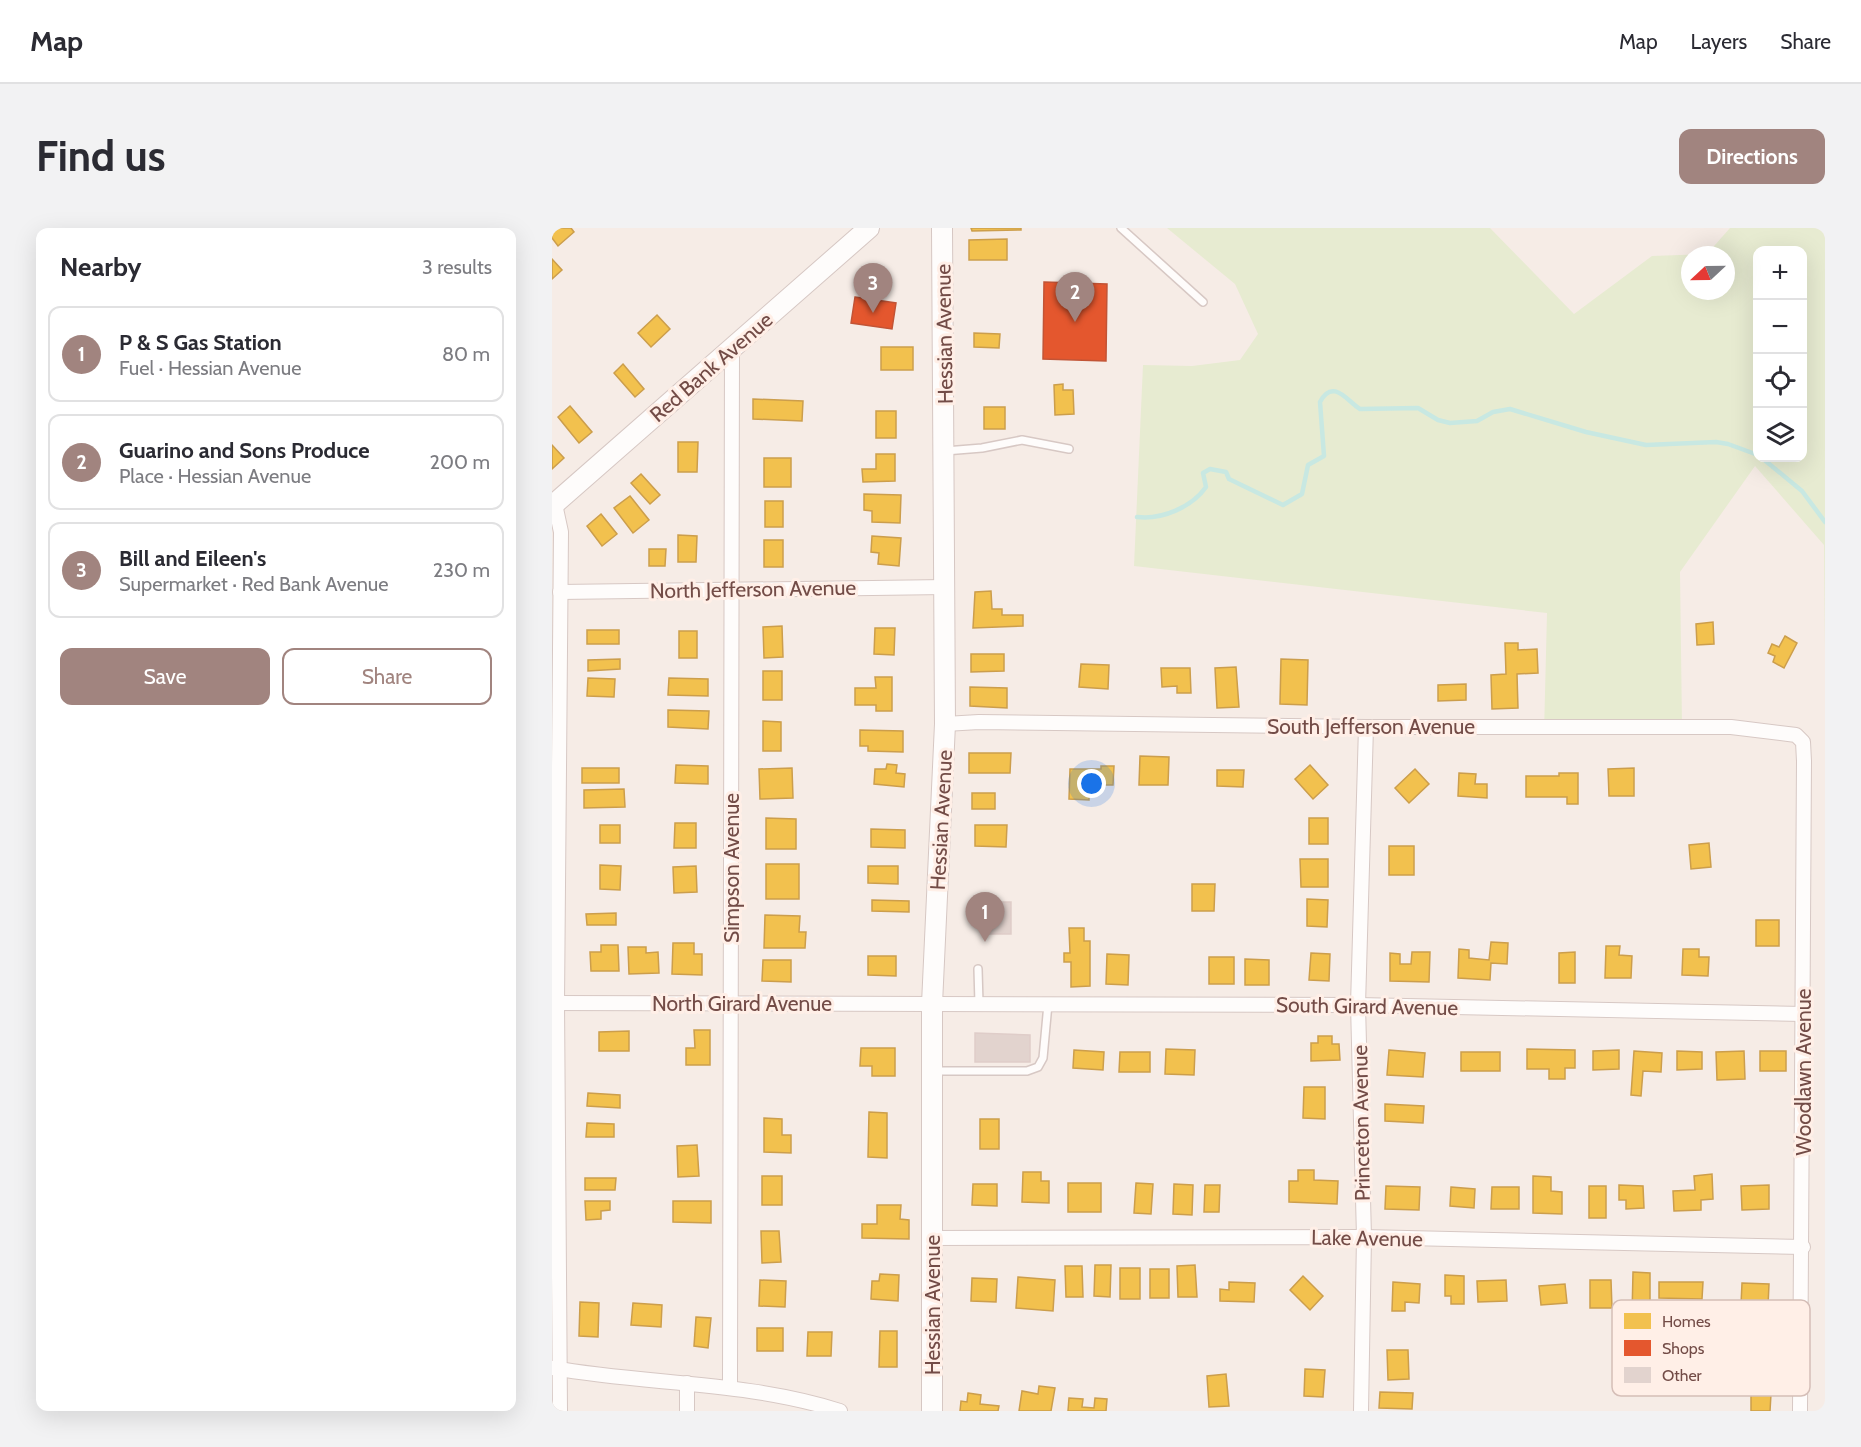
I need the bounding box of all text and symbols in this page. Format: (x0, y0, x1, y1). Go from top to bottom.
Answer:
text: Map (30, 24, 83, 58)
text: Map (1619, 29, 1658, 54)
text: Layers (1691, 29, 1747, 54)
text: Share (1780, 29, 1831, 54)
button: Directions (1679, 129, 1825, 184)
text: Find us (36, 130, 165, 182)
north arrow (1681, 246, 1735, 300)
map controls (1753, 246, 1807, 462)
button: + (1753, 246, 1807, 300)
text: Nearby (60, 251, 141, 283)
text: 3 results (422, 255, 492, 279)
street label: Hessian Avenue (930, 263, 958, 404)
pin: 3 (854, 264, 892, 313)
pin: 2 (1056, 272, 1094, 322)
button: − (1753, 300, 1807, 354)
street label: Red Bank Avenue (645, 307, 778, 427)
text: P & S Gas Station (119, 329, 282, 356)
text: 1 (78, 342, 85, 366)
text: 80 m (442, 342, 490, 366)
button: locate (1753, 354, 1807, 408)
text: Fuel · Hessian Avenue (119, 356, 301, 380)
button: layers (1753, 408, 1807, 462)
text: Guarino and Sons Produce (119, 437, 370, 464)
text: 2 (76, 450, 87, 474)
text: 200 m (430, 450, 490, 474)
text: Place · Hessian Avenue (119, 464, 311, 488)
text: Bill and Eileen's (119, 545, 266, 572)
text: 3 (76, 558, 87, 582)
text: 230 m (433, 558, 490, 582)
text: Supermarket · Red Bank Avenue (119, 572, 389, 596)
street label: North Jefferson Avenue (650, 575, 856, 603)
button: Save (60, 648, 270, 705)
button: Share (282, 648, 492, 705)
street label: South Jefferson Avenue (1267, 714, 1475, 739)
street label: Hessian Avenue (925, 749, 957, 891)
your location (1077, 769, 1106, 798)
street label: Simpson Avenue (719, 793, 744, 943)
pin: 1 (966, 892, 1004, 942)
street label: Woodlawn Avenue (1791, 988, 1816, 1155)
street label: North Girard Avenue (652, 991, 832, 1016)
street label: South Girard Avenue (1276, 992, 1459, 1020)
street label: Princeton Avenue (1347, 1044, 1375, 1201)
street label: Lake Avenue (1311, 1225, 1423, 1251)
street label: Hessian Avenue (920, 1235, 945, 1375)
legend (1612, 1300, 1810, 1396)
text: Homes (1662, 1312, 1711, 1331)
text: Shops (1662, 1339, 1705, 1358)
text: Other (1662, 1366, 1703, 1385)

